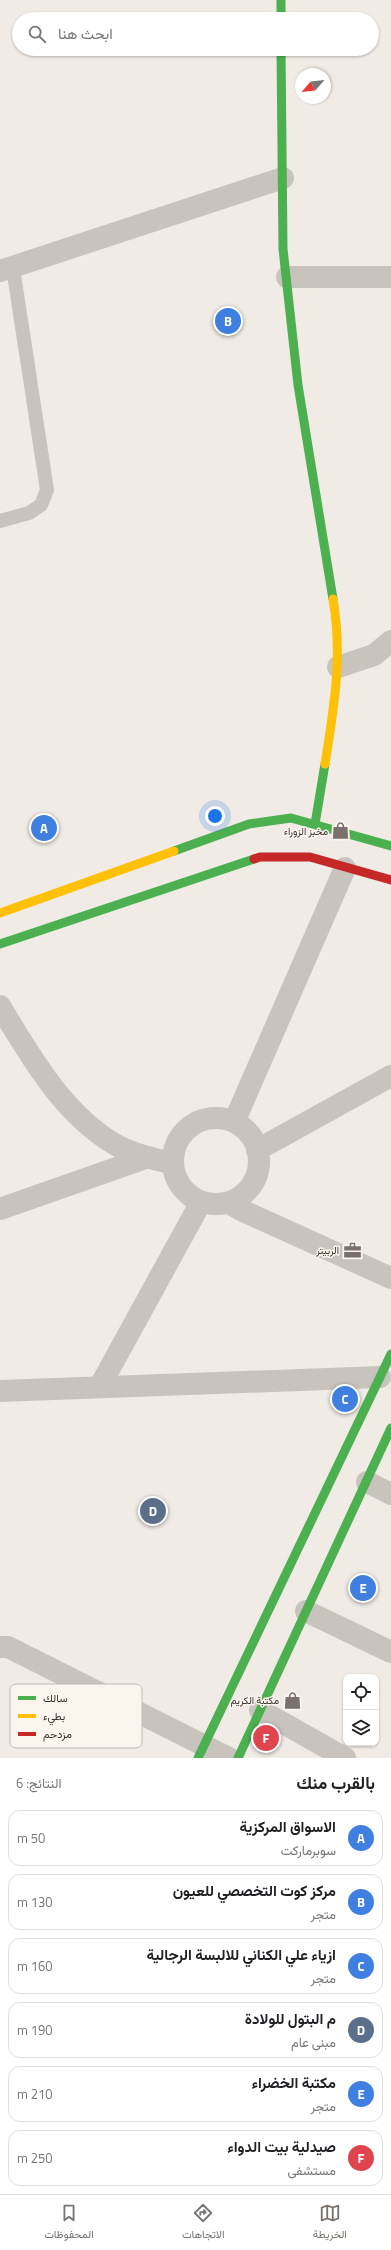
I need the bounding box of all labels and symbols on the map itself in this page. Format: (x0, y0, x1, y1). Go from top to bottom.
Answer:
north arrow (295, 68, 331, 104)
pin: B (215, 306, 241, 336)
your location (205, 806, 225, 826)
pin: A (31, 813, 57, 843)
shop icon: مخبز الزوراء (331, 821, 351, 841)
place label: مخبز الزوراء (284, 824, 328, 839)
office icon: الربيتر (342, 1240, 362, 1260)
place label: الربيتر (315, 1243, 339, 1258)
pin: C (332, 1384, 358, 1414)
pin: D (140, 1496, 166, 1526)
pin: E (350, 1573, 376, 1603)
legend (10, 1684, 142, 1748)
text: سالك (43, 1690, 68, 1706)
shop icon: مكتبة الكريم (282, 1690, 302, 1710)
place label: مكتبة الكريم (231, 1693, 279, 1708)
text: بطيء (43, 1708, 65, 1726)
pin: F (253, 1723, 279, 1753)
text: مزدحم (43, 1726, 72, 1742)

